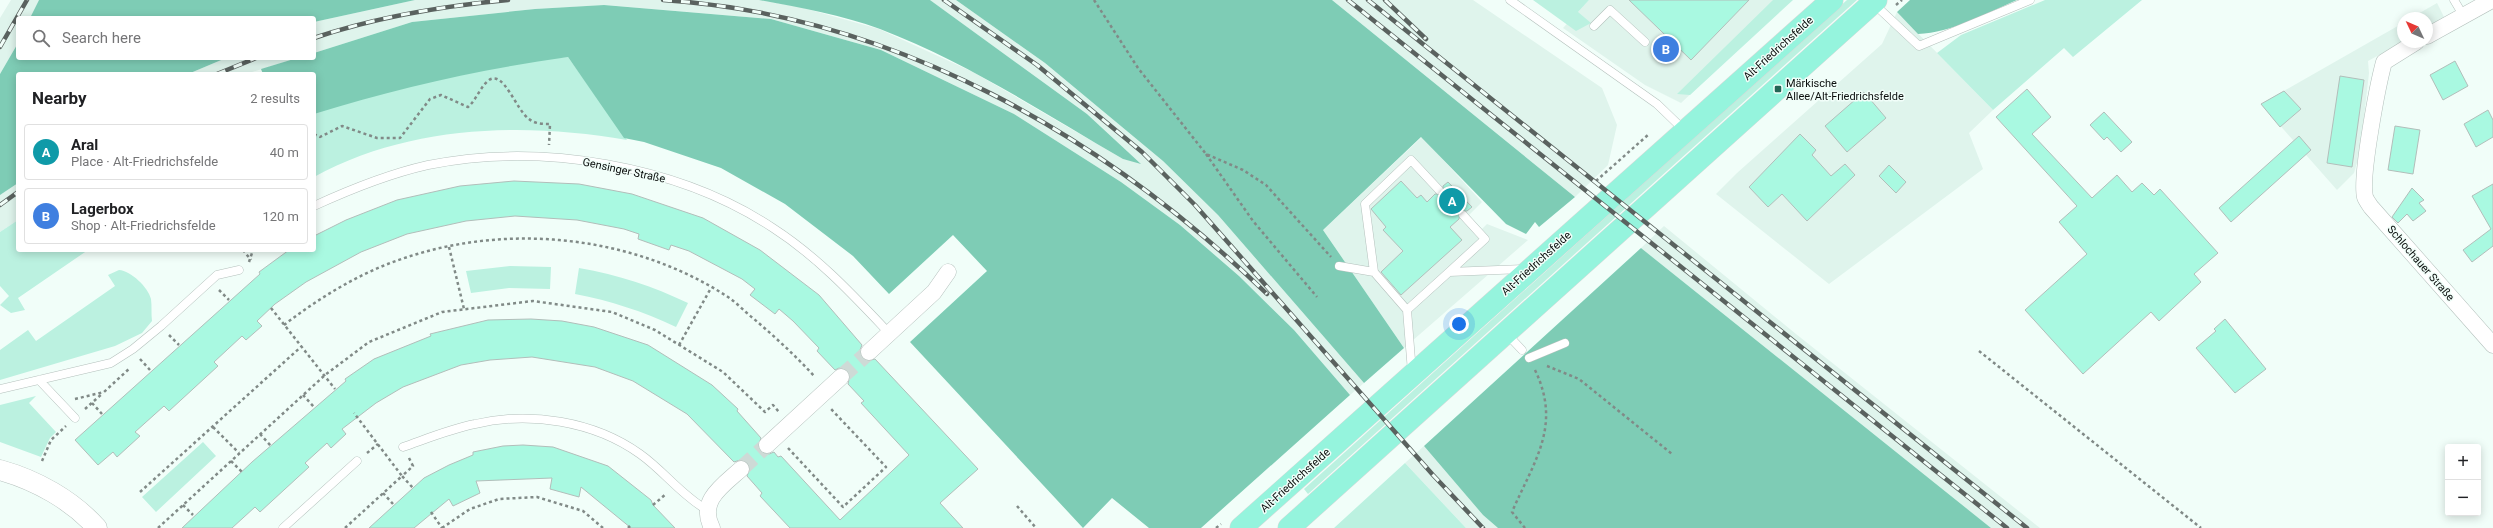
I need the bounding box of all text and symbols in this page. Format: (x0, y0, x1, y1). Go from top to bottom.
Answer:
north arrow (2397, 12, 2433, 48)
street label: Alt-Friedrichsfelde (1741, 14, 1816, 83)
search box (16, 16, 316, 60)
icon: search (30, 27, 52, 49)
text: Search here (62, 29, 141, 47)
pin: B (1653, 34, 1679, 64)
place label: Märkische Allee/Alt-Friedrichsfelde (1786, 77, 1904, 103)
marker: Märkische Allee/Alt-Friedrichsfelde (1773, 84, 1783, 94)
text: Nearby (32, 88, 87, 108)
text: 2 results (250, 91, 300, 106)
text: Aral (71, 136, 98, 154)
text: A (42, 145, 50, 160)
text: 40 m (270, 145, 299, 160)
text: Place · Alt-Friedrichsfelde (71, 154, 218, 169)
street label: Gensinger Straße (581, 155, 667, 186)
pin: A (1439, 186, 1465, 216)
text: Lagerbox (71, 200, 134, 218)
text: B (42, 209, 50, 224)
text: 120 m (262, 209, 299, 224)
text: Shop · Alt-Friedrichsfelde (71, 218, 216, 233)
street label: Schlochauer Straße (2384, 223, 2457, 304)
street label: Alt-Friedrichsfelde (1499, 229, 1574, 298)
your location (1449, 314, 1469, 334)
map controls (2445, 444, 2481, 516)
button: + (2445, 444, 2481, 480)
street label: Alt-Friedrichsfelde (1258, 446, 1333, 515)
button: − (2445, 480, 2481, 516)

